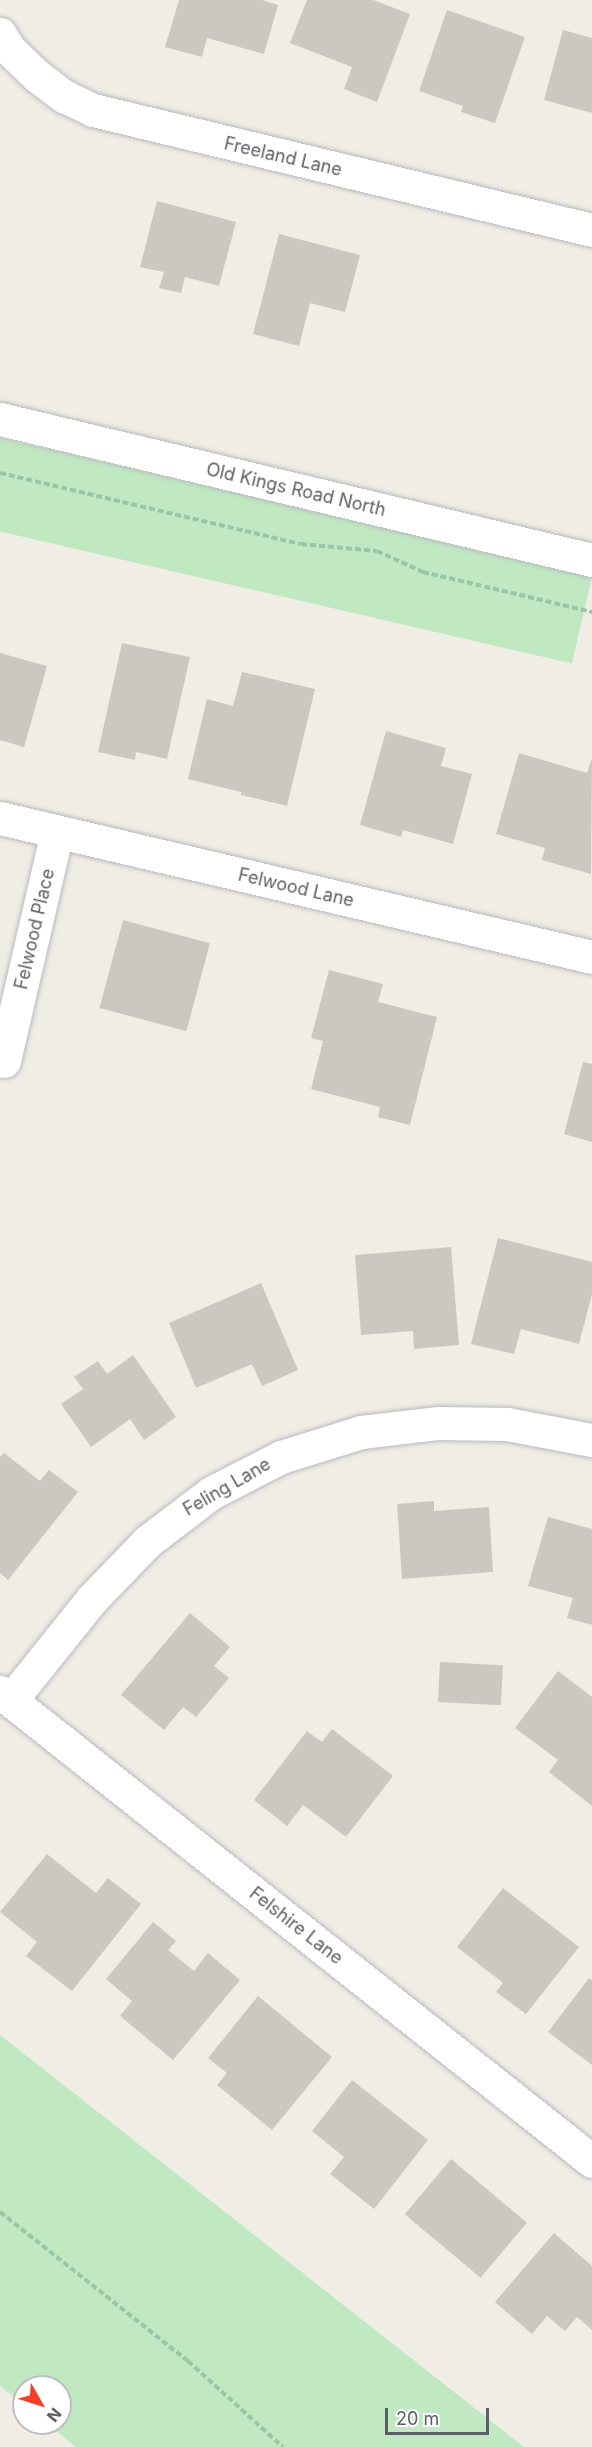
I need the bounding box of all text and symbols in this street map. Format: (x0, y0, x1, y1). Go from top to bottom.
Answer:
street label: Freeland Lane (222, 133, 344, 181)
street label: Old Kings Road North (204, 459, 388, 521)
street label: Felwood Lane (236, 864, 356, 912)
street label: Felwood Place (11, 866, 59, 992)
street label: Feling Lane (179, 1453, 275, 1521)
street label: Felshire Lane (245, 1883, 347, 1969)
north arrow (12, 2375, 72, 2435)
scale bar (388, 2396, 492, 2434)
text: N (43, 2404, 66, 2426)
text: 20 m (396, 2408, 439, 2429)

